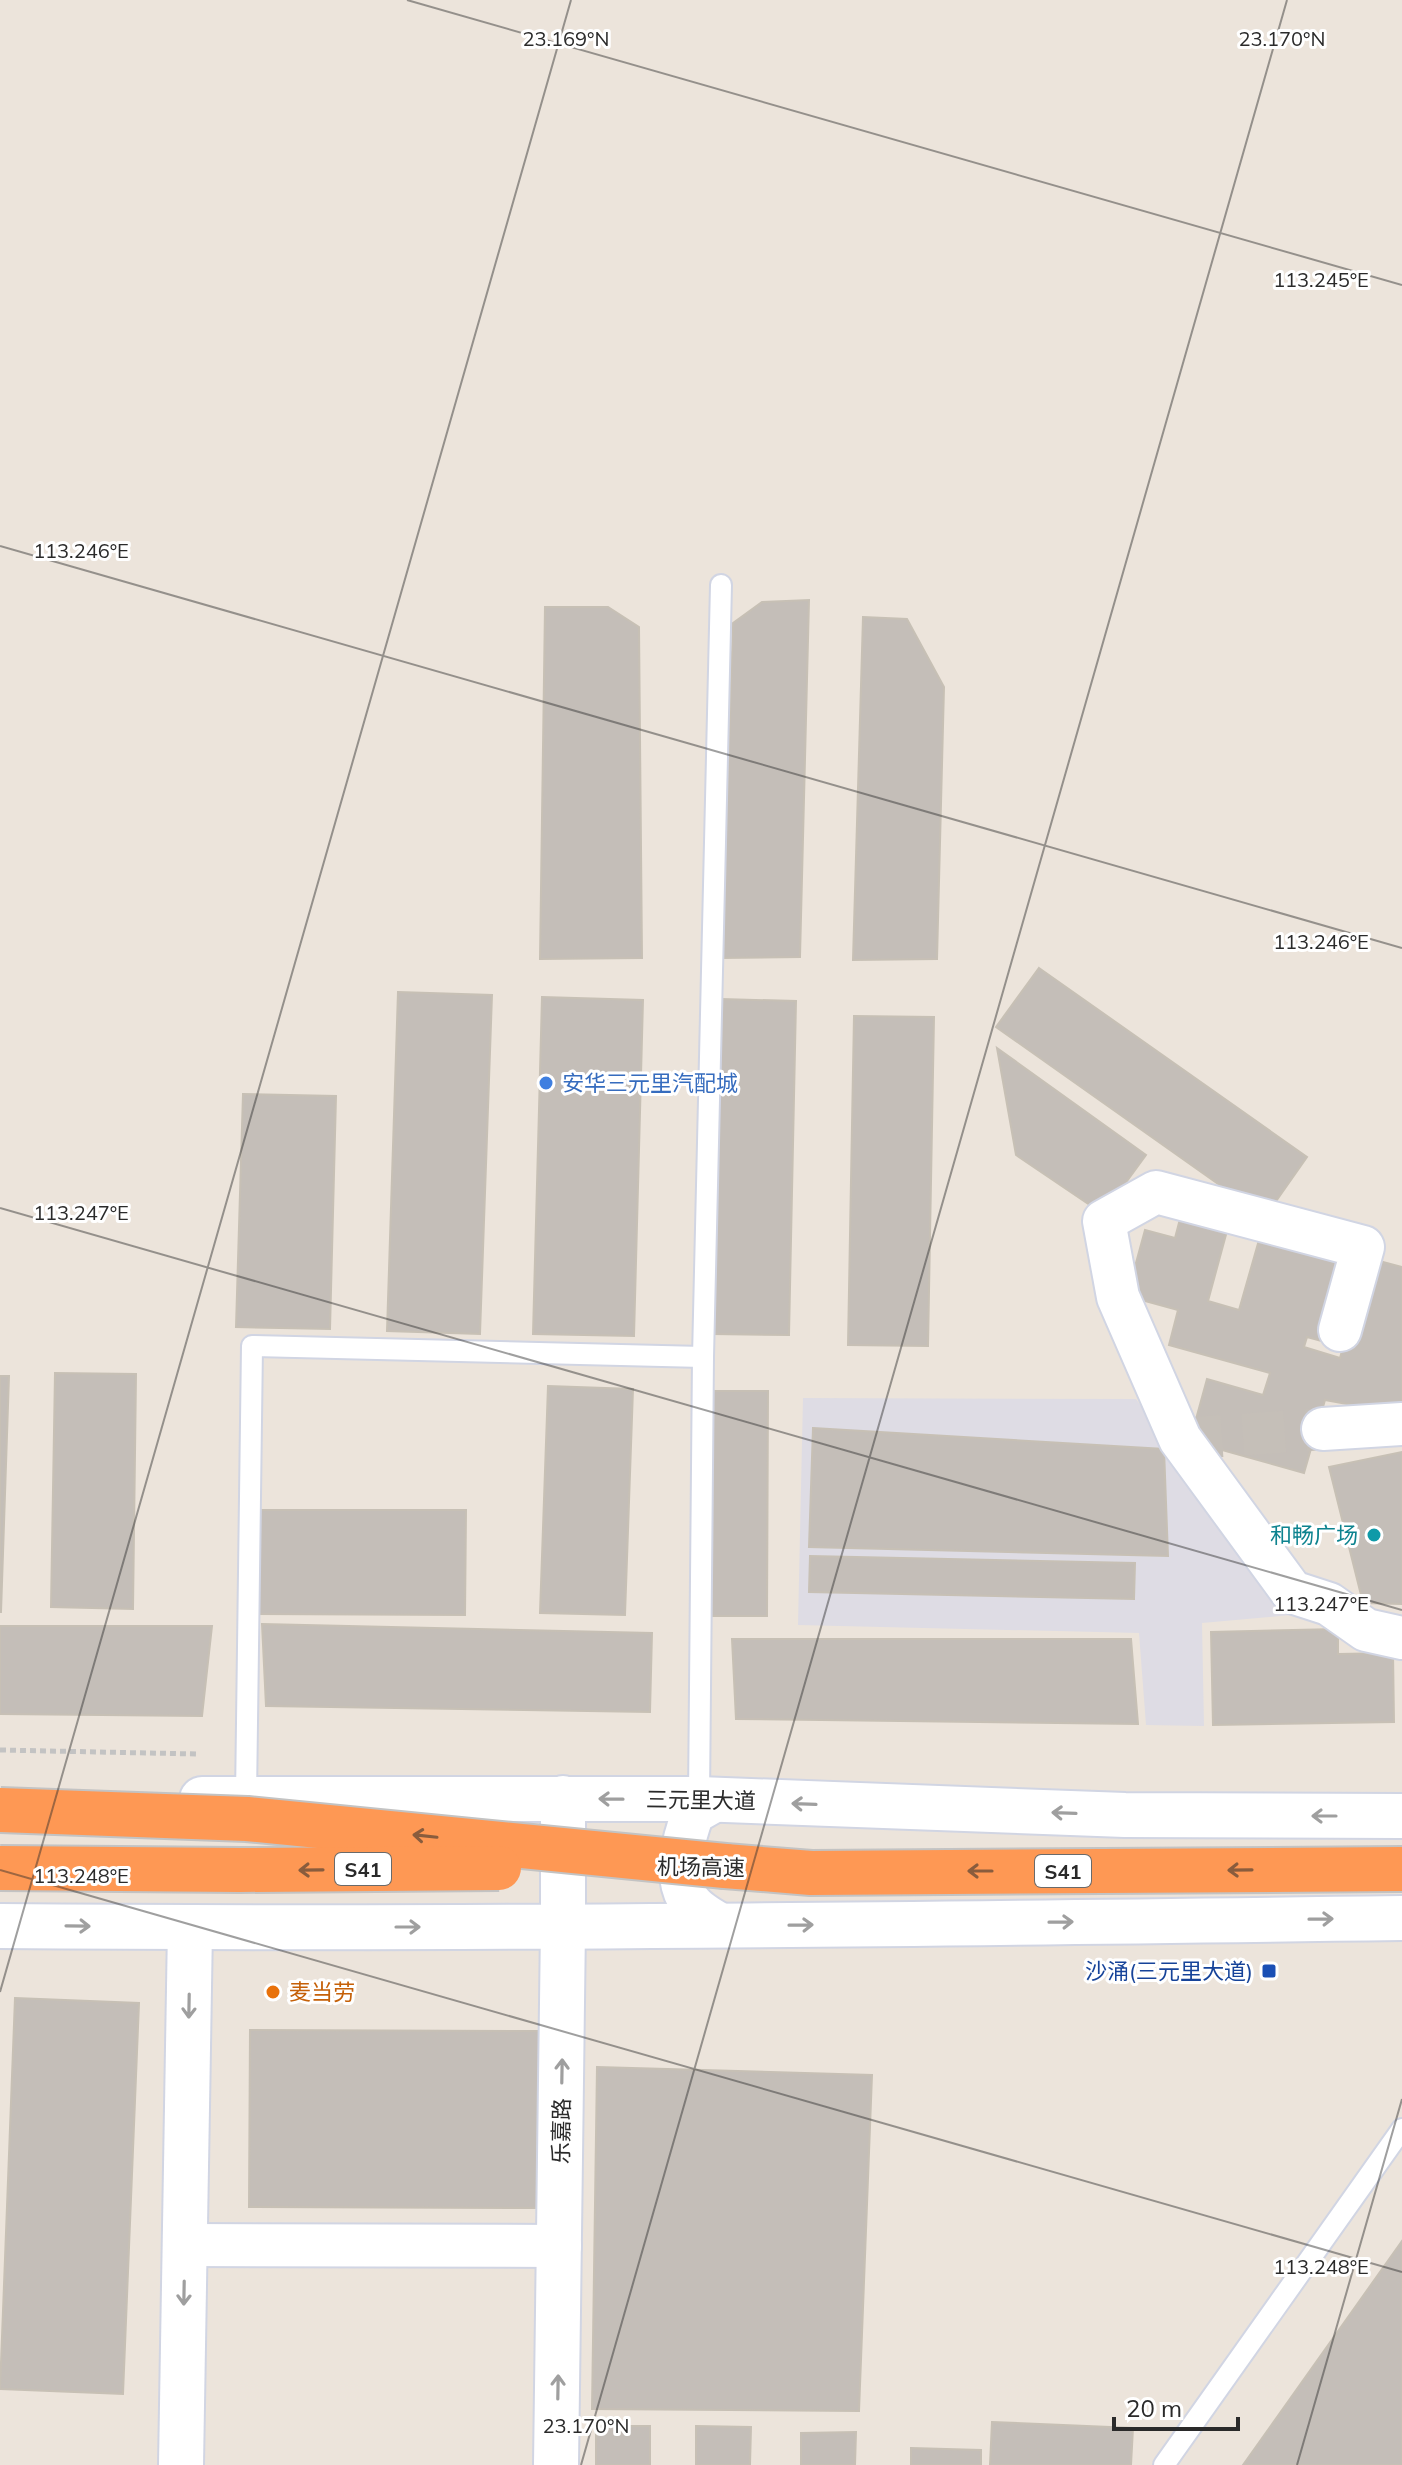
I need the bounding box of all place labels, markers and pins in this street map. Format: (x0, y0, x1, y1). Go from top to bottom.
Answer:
place label: 安华三元里汽配城 (562, 1069, 738, 1097)
marker: 安华三元里汽配城 (537, 1074, 555, 1092)
place label: 和畅广场 (1270, 1521, 1358, 1549)
marker: 和畅广场 (1365, 1526, 1383, 1544)
place label: 沙涌(三元里大道) (1085, 1957, 1253, 1985)
marker: 沙涌(三元里大道) (1260, 1962, 1278, 1980)
place label: 麦当劳 (289, 1978, 355, 2006)
marker: 麦当劳 (264, 1983, 282, 2001)

